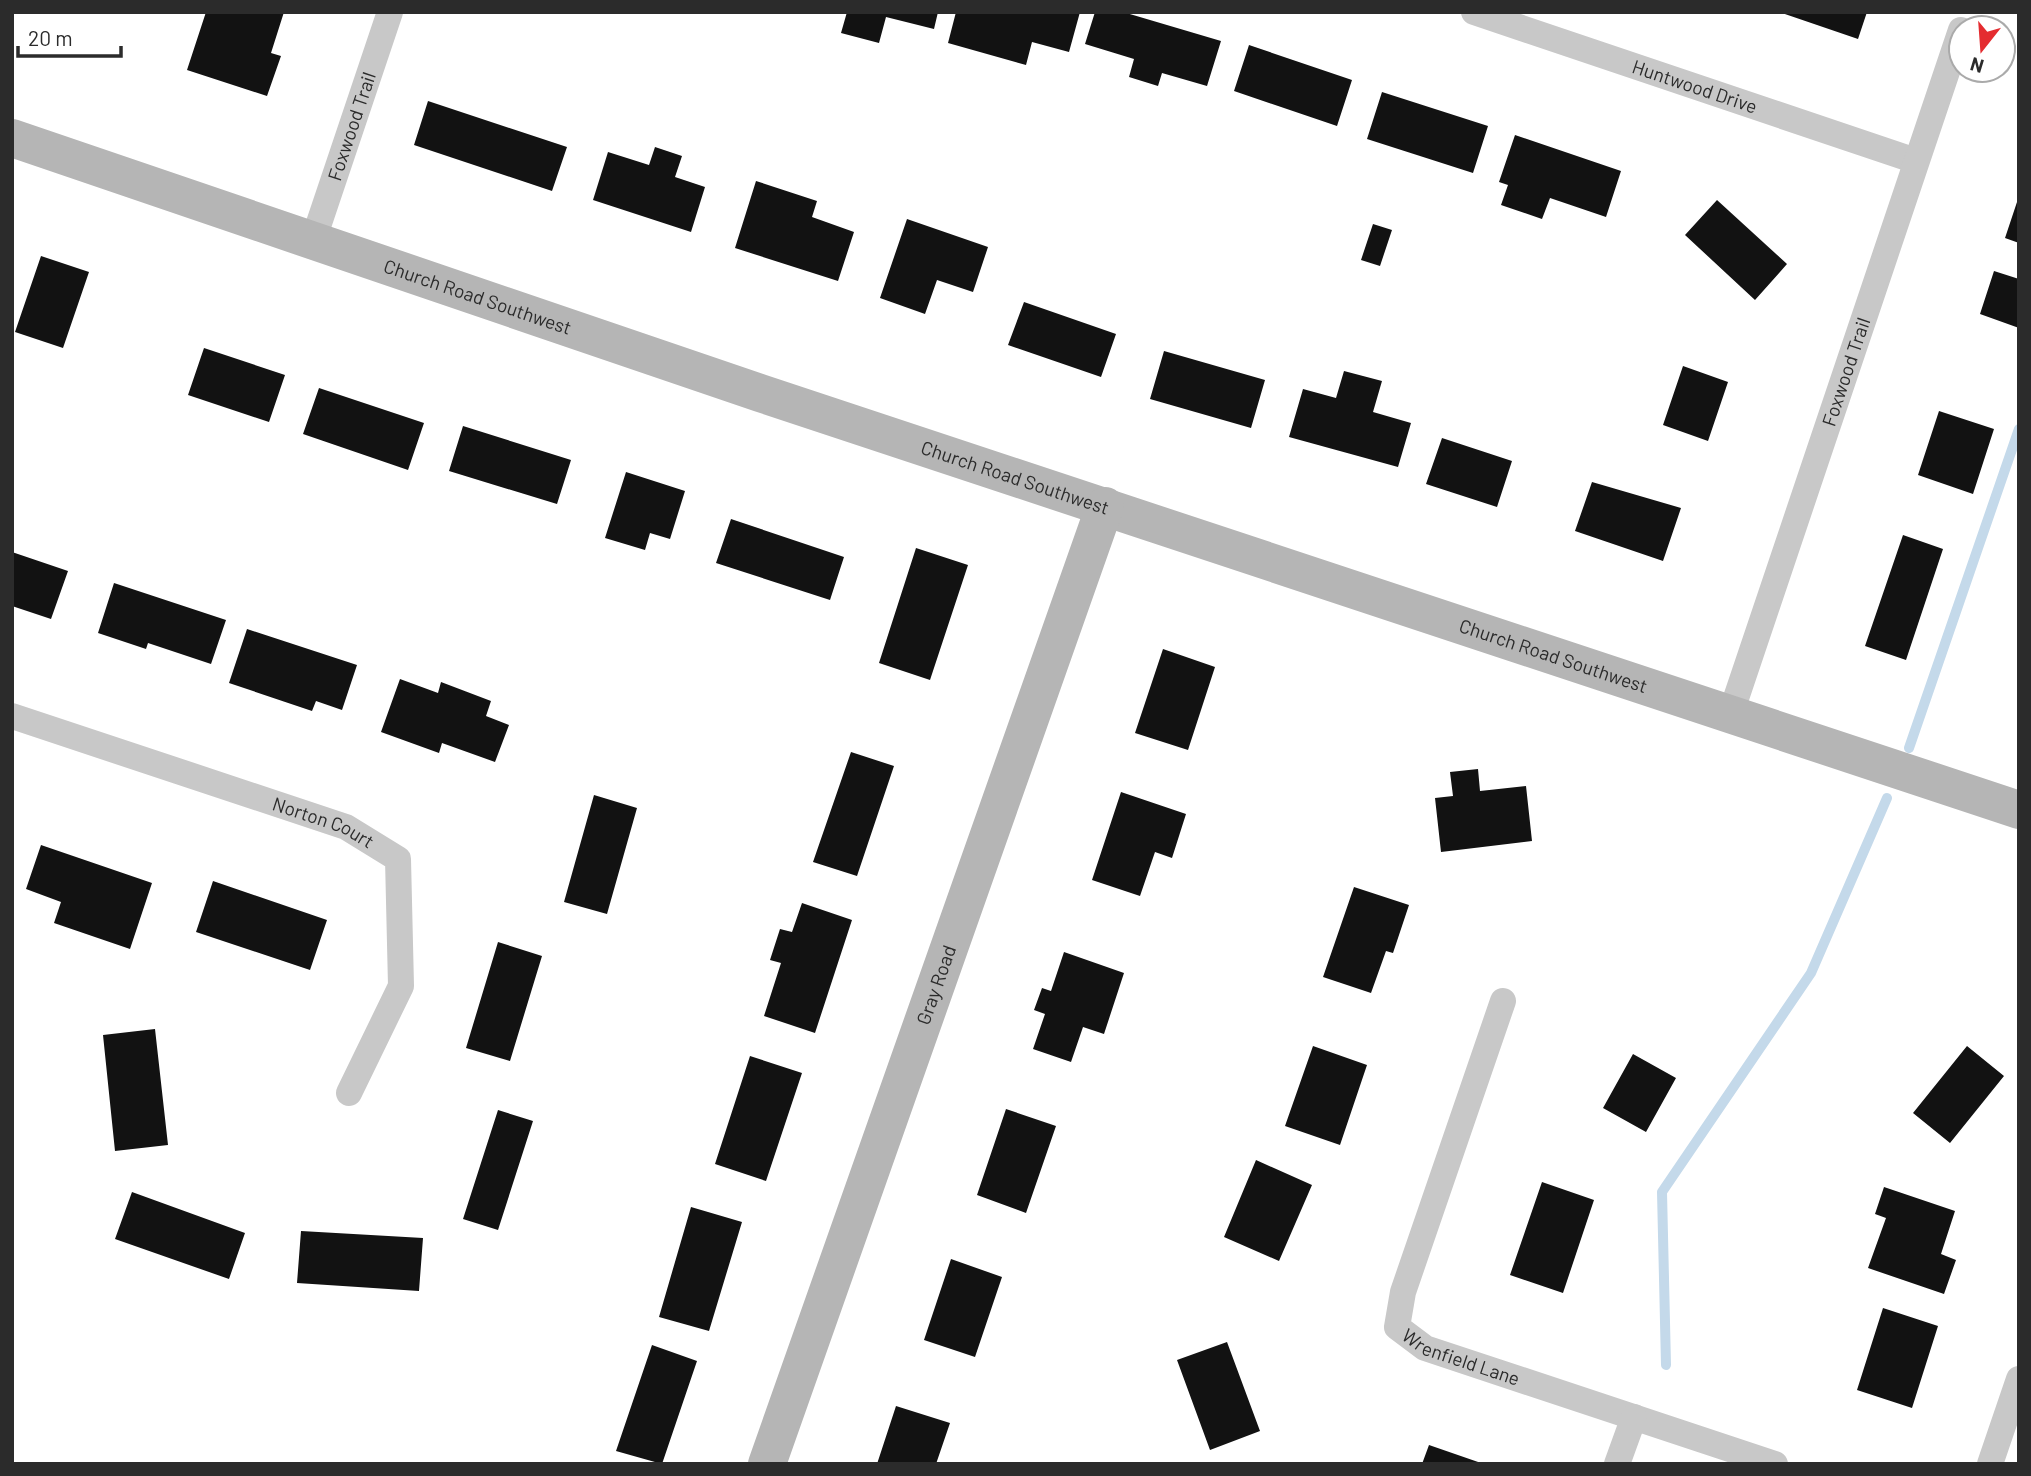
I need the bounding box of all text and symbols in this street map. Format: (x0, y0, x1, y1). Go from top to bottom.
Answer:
scale bar (18, 14, 121, 58)
north arrow (1947, 14, 2017, 84)
text: 20 m (28, 25, 73, 50)
text: N (1967, 53, 1986, 79)
street label: Huntwood Drive (1629, 54, 1760, 118)
street label: Foxwood Trail (322, 69, 380, 183)
street label: Church Road Southwest (381, 254, 575, 339)
street label: Foxwood Trail (1816, 314, 1874, 429)
street label: Church Road Southwest (918, 435, 1112, 519)
street label: Church Road Southwest (1457, 613, 1650, 697)
street label: Norton Court (270, 791, 379, 853)
street label: Gray Road (911, 942, 960, 1028)
street label: Wrenfield Lane (1398, 1323, 1523, 1390)

